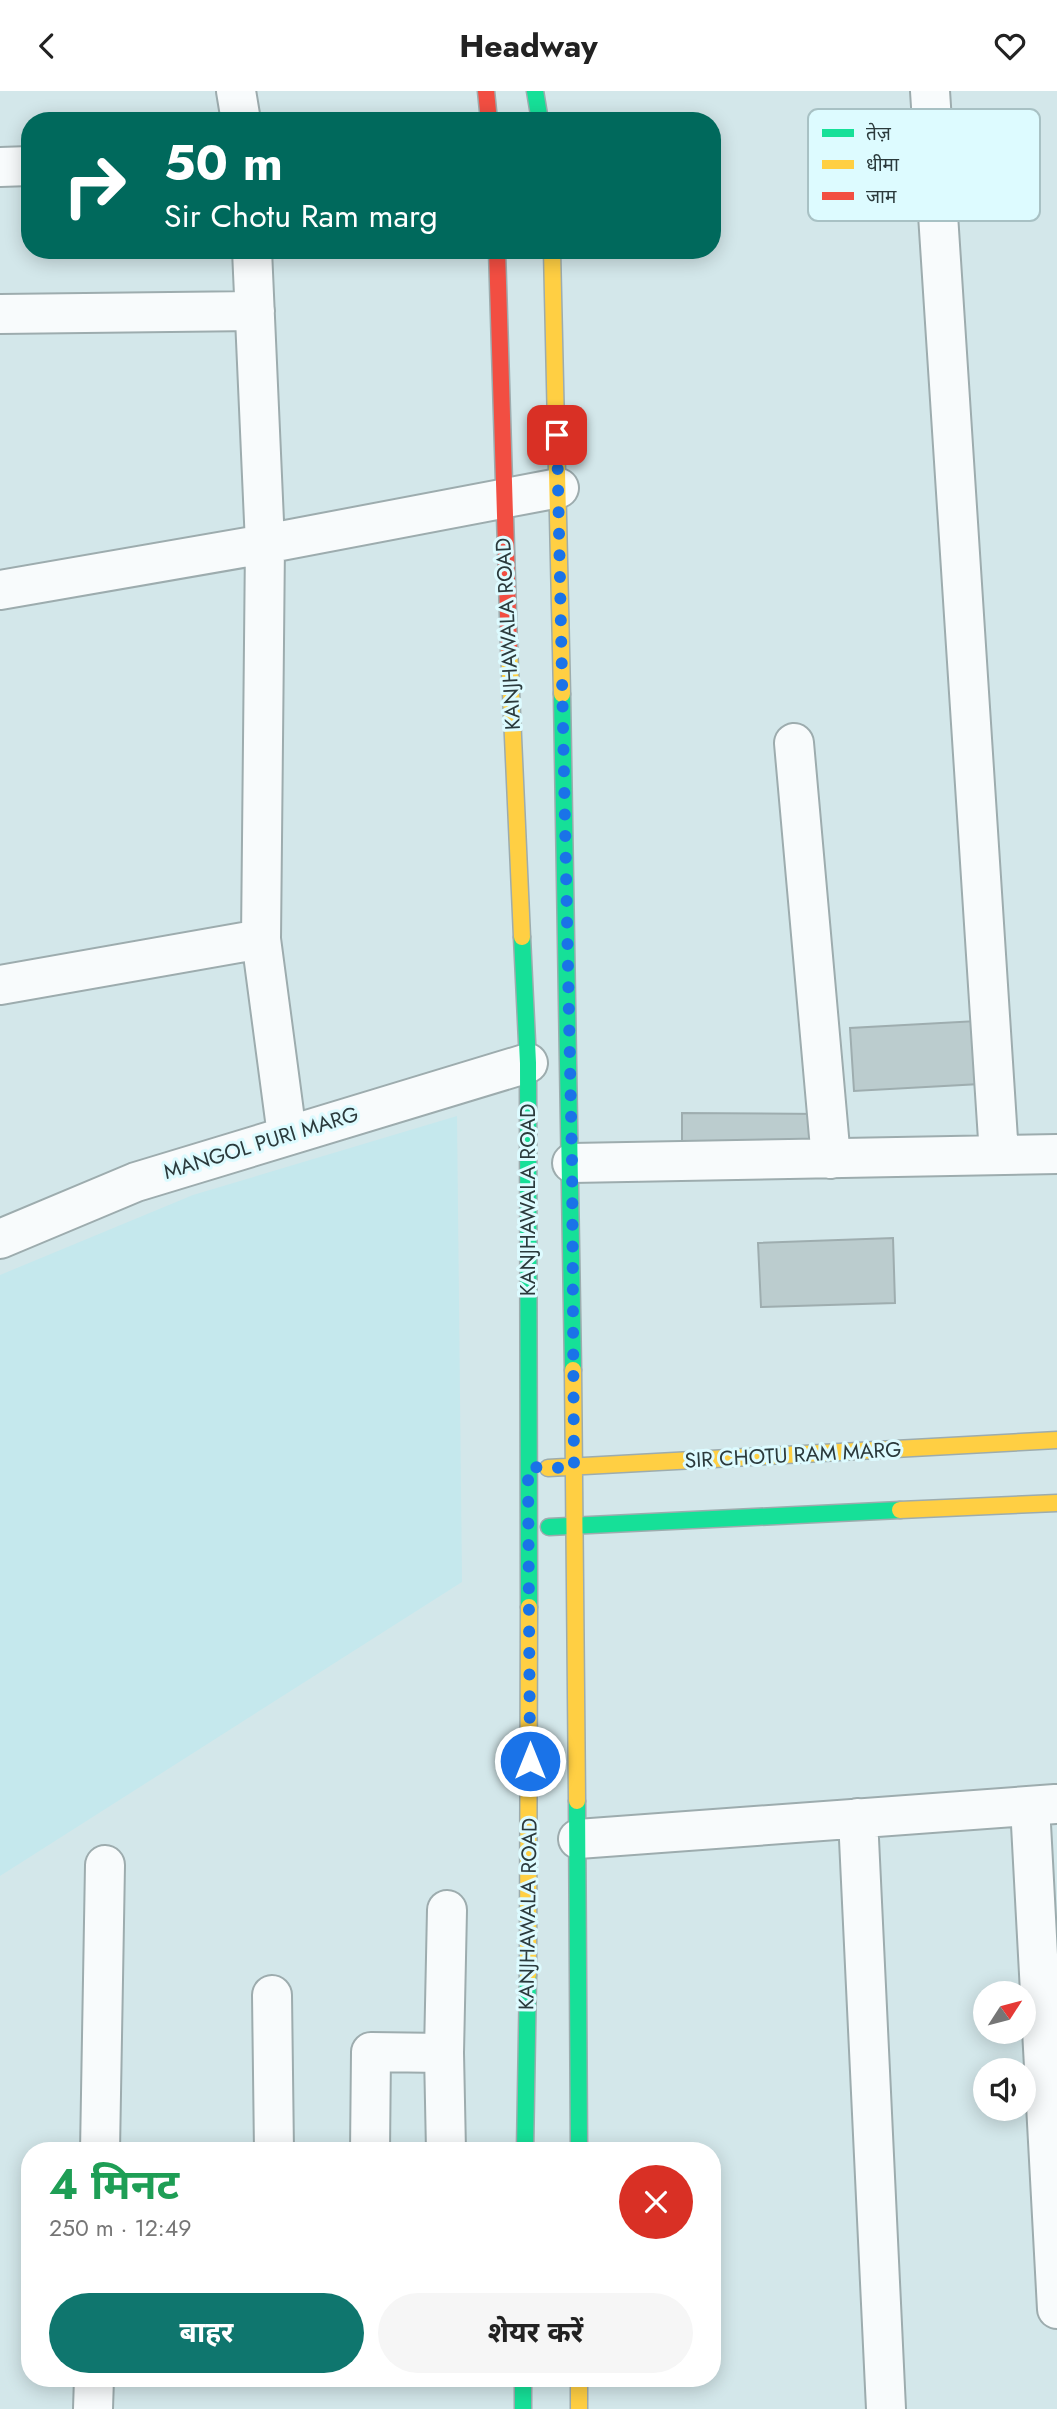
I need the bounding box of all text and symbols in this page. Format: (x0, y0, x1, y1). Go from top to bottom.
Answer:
text: Headway (459, 23, 598, 69)
icon: back (28, 27, 66, 65)
icon: heart (991, 27, 1029, 65)
legend (808, 109, 1040, 221)
text: तेज़ (866, 120, 892, 147)
text: 50 m (164, 128, 283, 198)
icon: right (49, 140, 140, 231)
text: धीमा (866, 151, 900, 178)
text: जाम (866, 183, 897, 210)
text: Sir Chotu Ram marg (164, 193, 438, 239)
pin (527, 405, 587, 465)
icon: arrive (538, 416, 576, 454)
street label: KANJHAWALA ROAD (488, 537, 528, 731)
street label: MANGOL PURI MARG (160, 1099, 362, 1187)
street label: KANJHAWALA ROAD (513, 1104, 543, 1296)
street label: SIR CHOTU RAM MARG (684, 1434, 902, 1476)
position arrow (493, 1724, 567, 1798)
street label: KANJHAWALA ROAD (511, 1818, 545, 2010)
north arrow (973, 1981, 1036, 2044)
map controls (973, 1981, 1036, 2121)
button: sound (973, 2058, 1036, 2121)
text: 4 मिनट (49, 2154, 179, 2215)
button: close (619, 2165, 693, 2239)
text: 250 m · 12:49 (49, 2211, 191, 2245)
button: बाहर (49, 2293, 364, 2373)
button: शेयर करें (378, 2293, 693, 2373)

